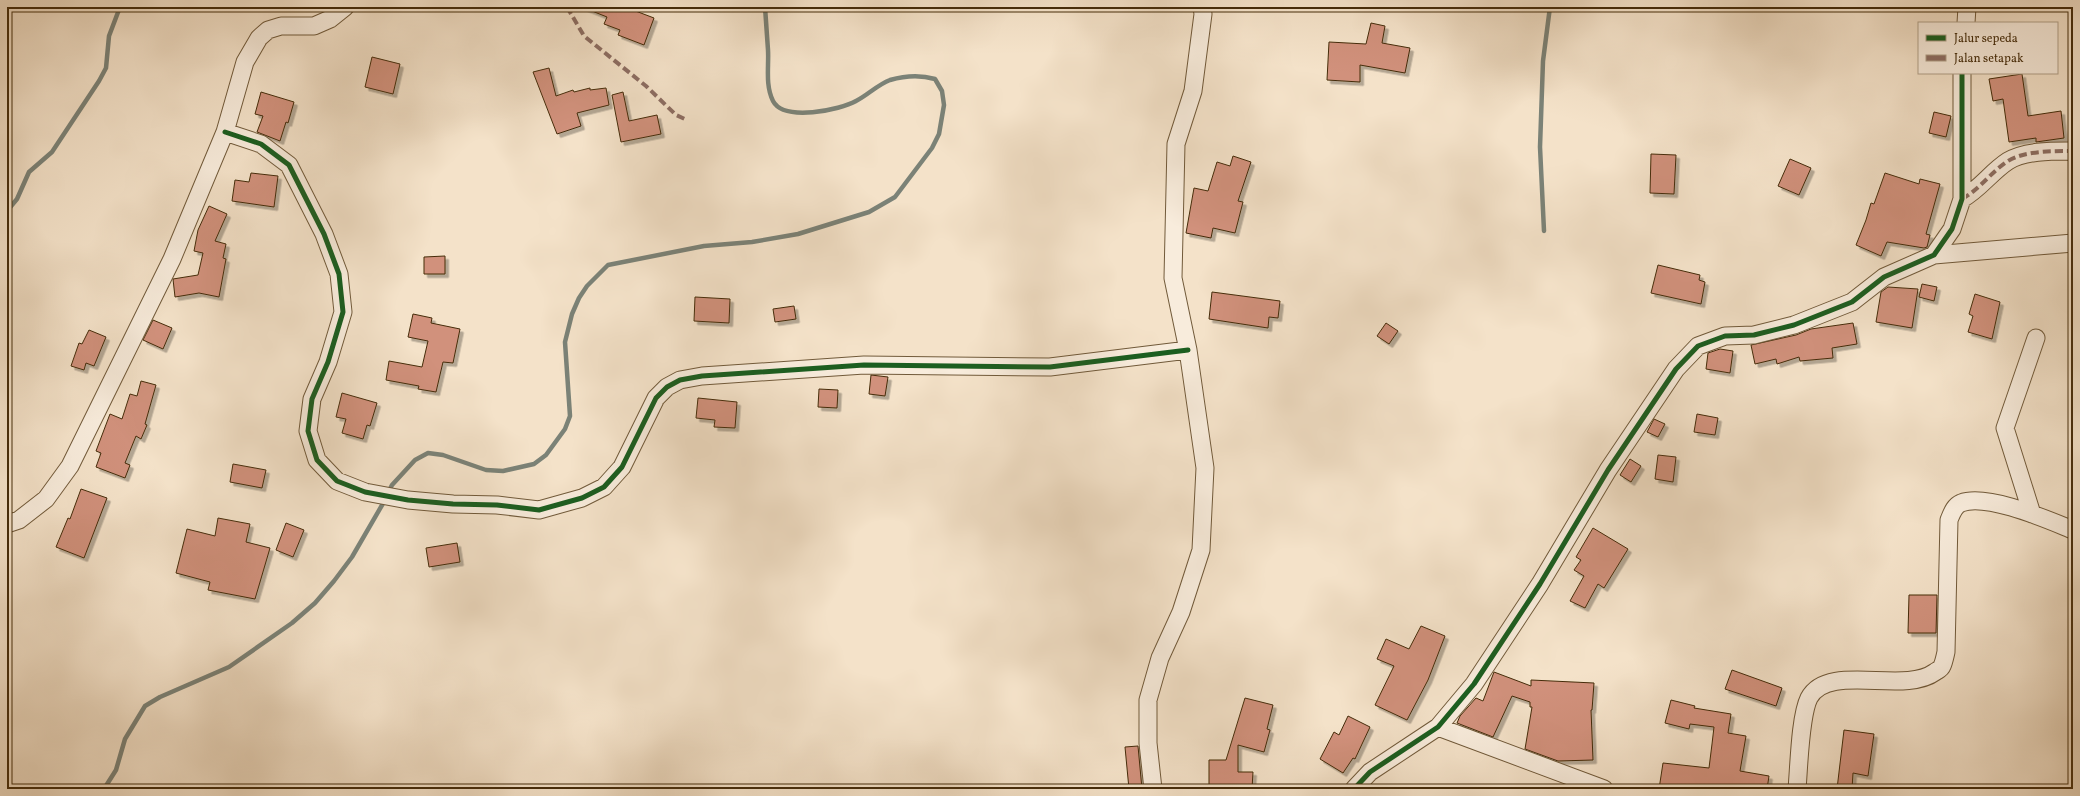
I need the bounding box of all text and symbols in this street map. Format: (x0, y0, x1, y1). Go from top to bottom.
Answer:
legend (1918, 22, 2058, 74)
text: Jalur sepeda (1954, 31, 2018, 47)
text: Jalan setapak (1954, 51, 2024, 67)

